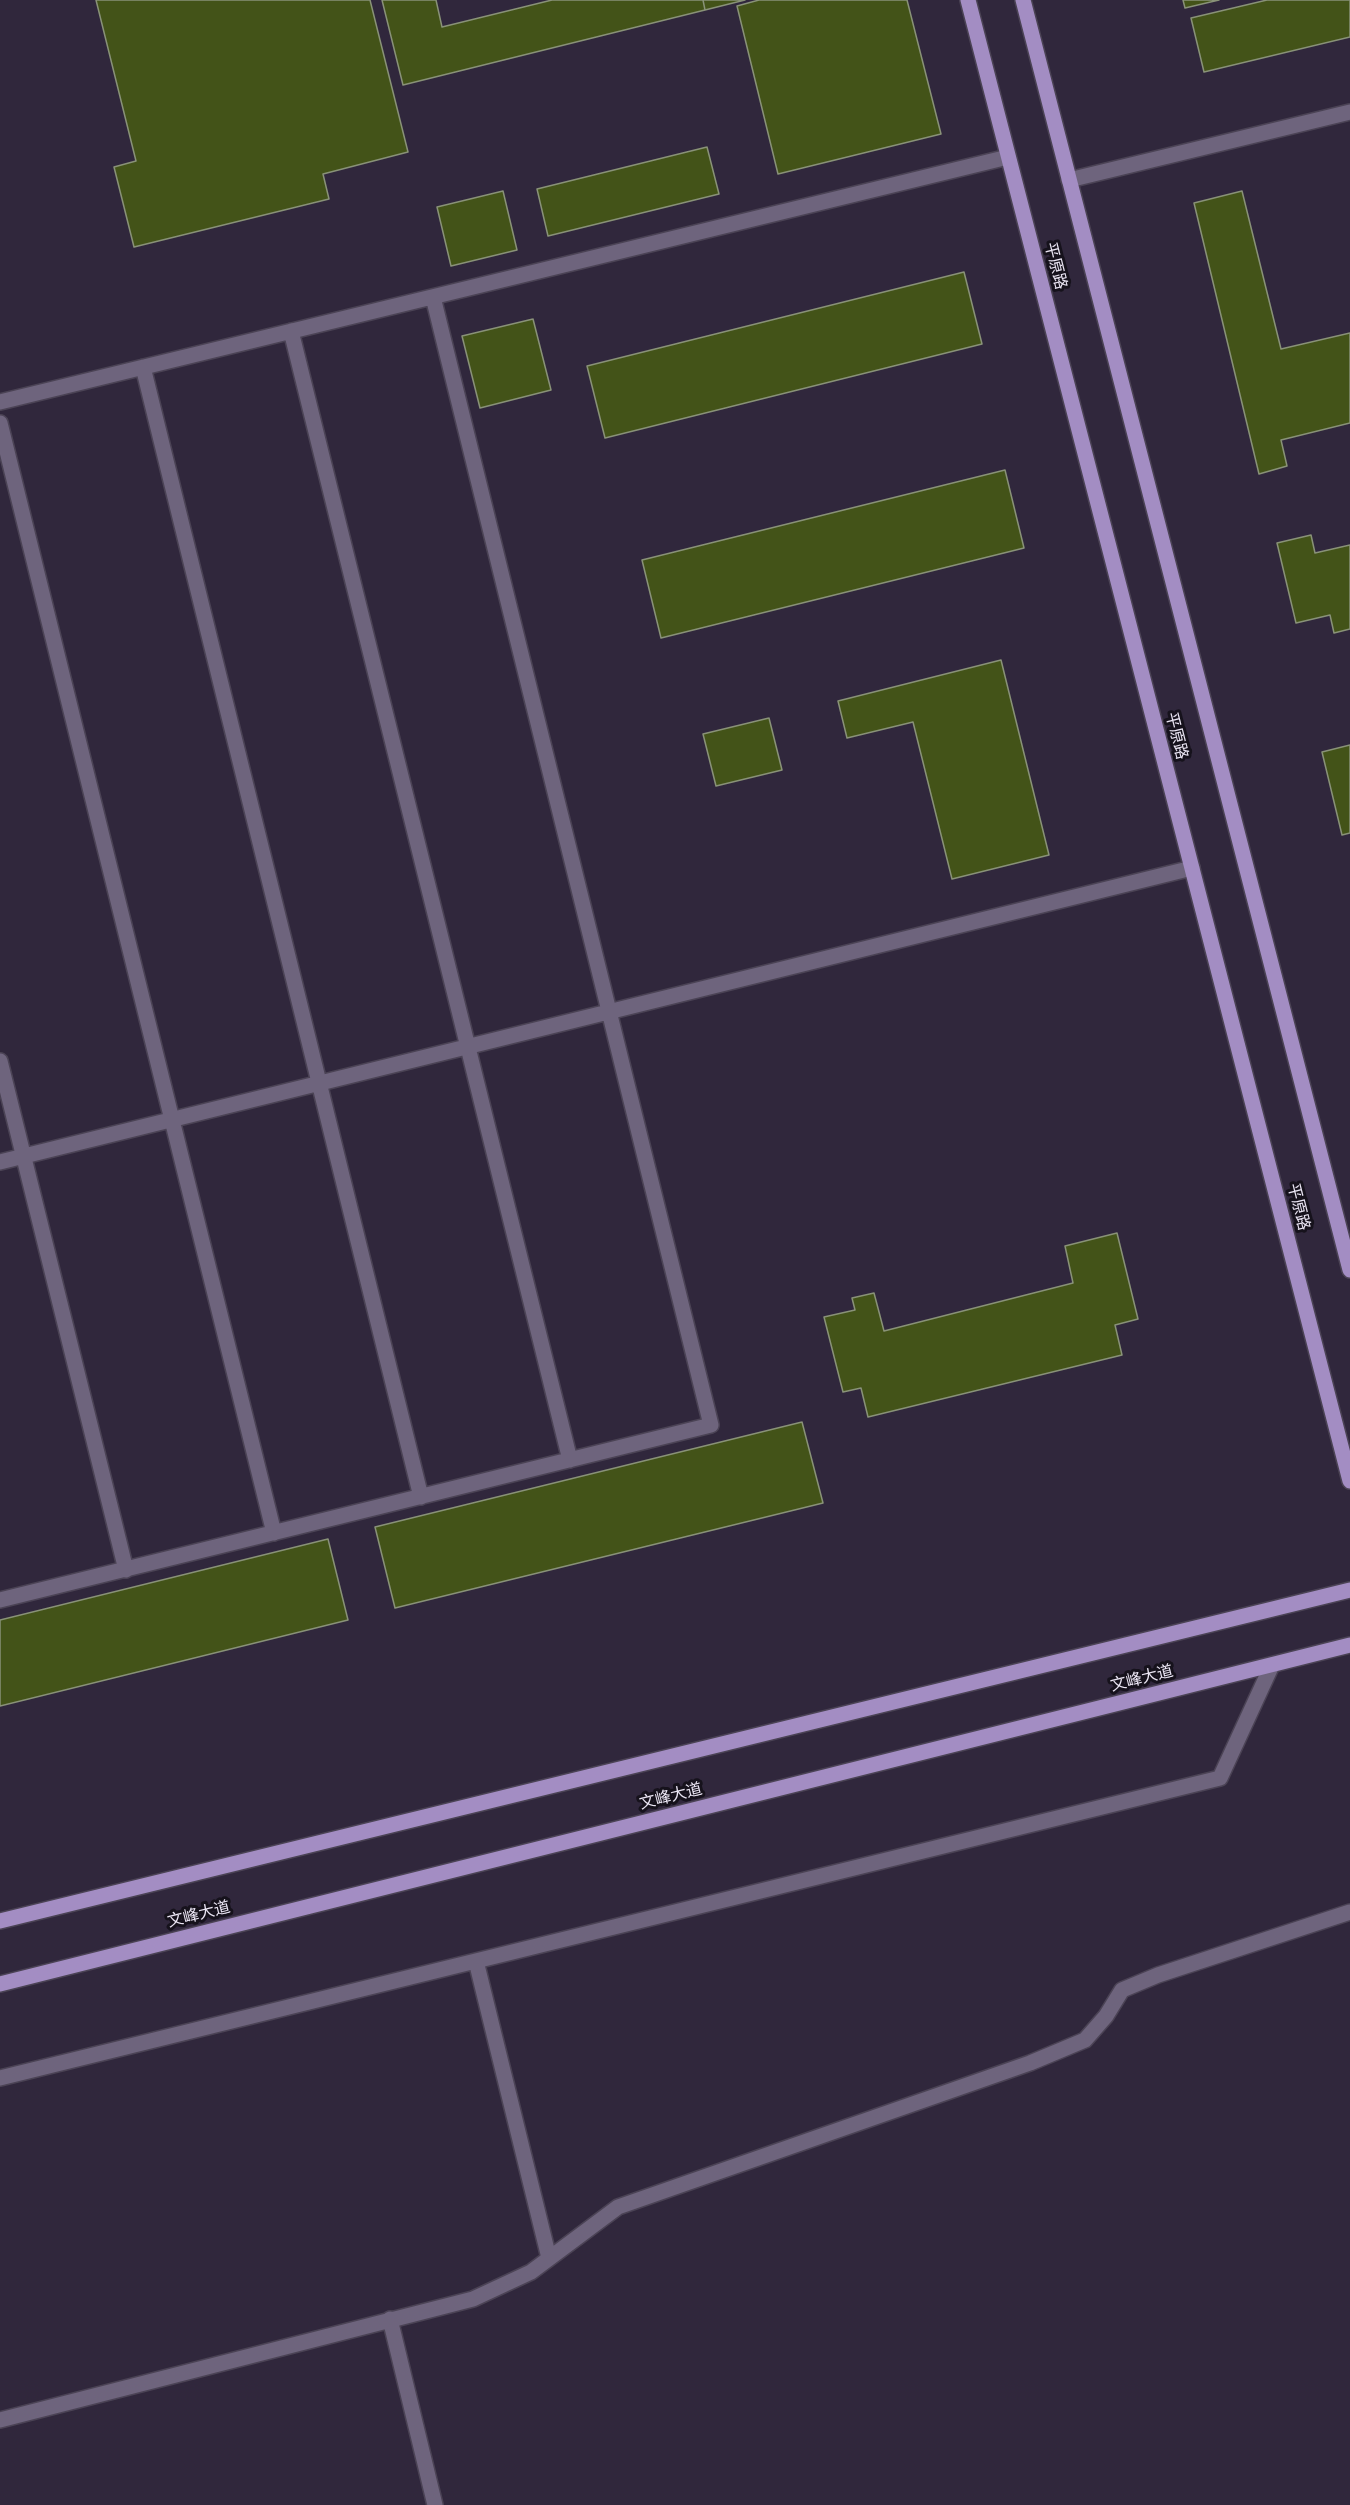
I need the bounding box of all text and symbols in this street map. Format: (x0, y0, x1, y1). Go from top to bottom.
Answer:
street label: 平原路 (1040, 240, 1070, 292)
street label: 平原路 (1161, 710, 1191, 762)
street label: 平原路 (1283, 1181, 1313, 1233)
street label: 文峰大道 (1109, 1662, 1175, 1696)
street label: 文峰大道 (638, 1780, 704, 1814)
street label: 文峰大道 (166, 1898, 232, 1932)

